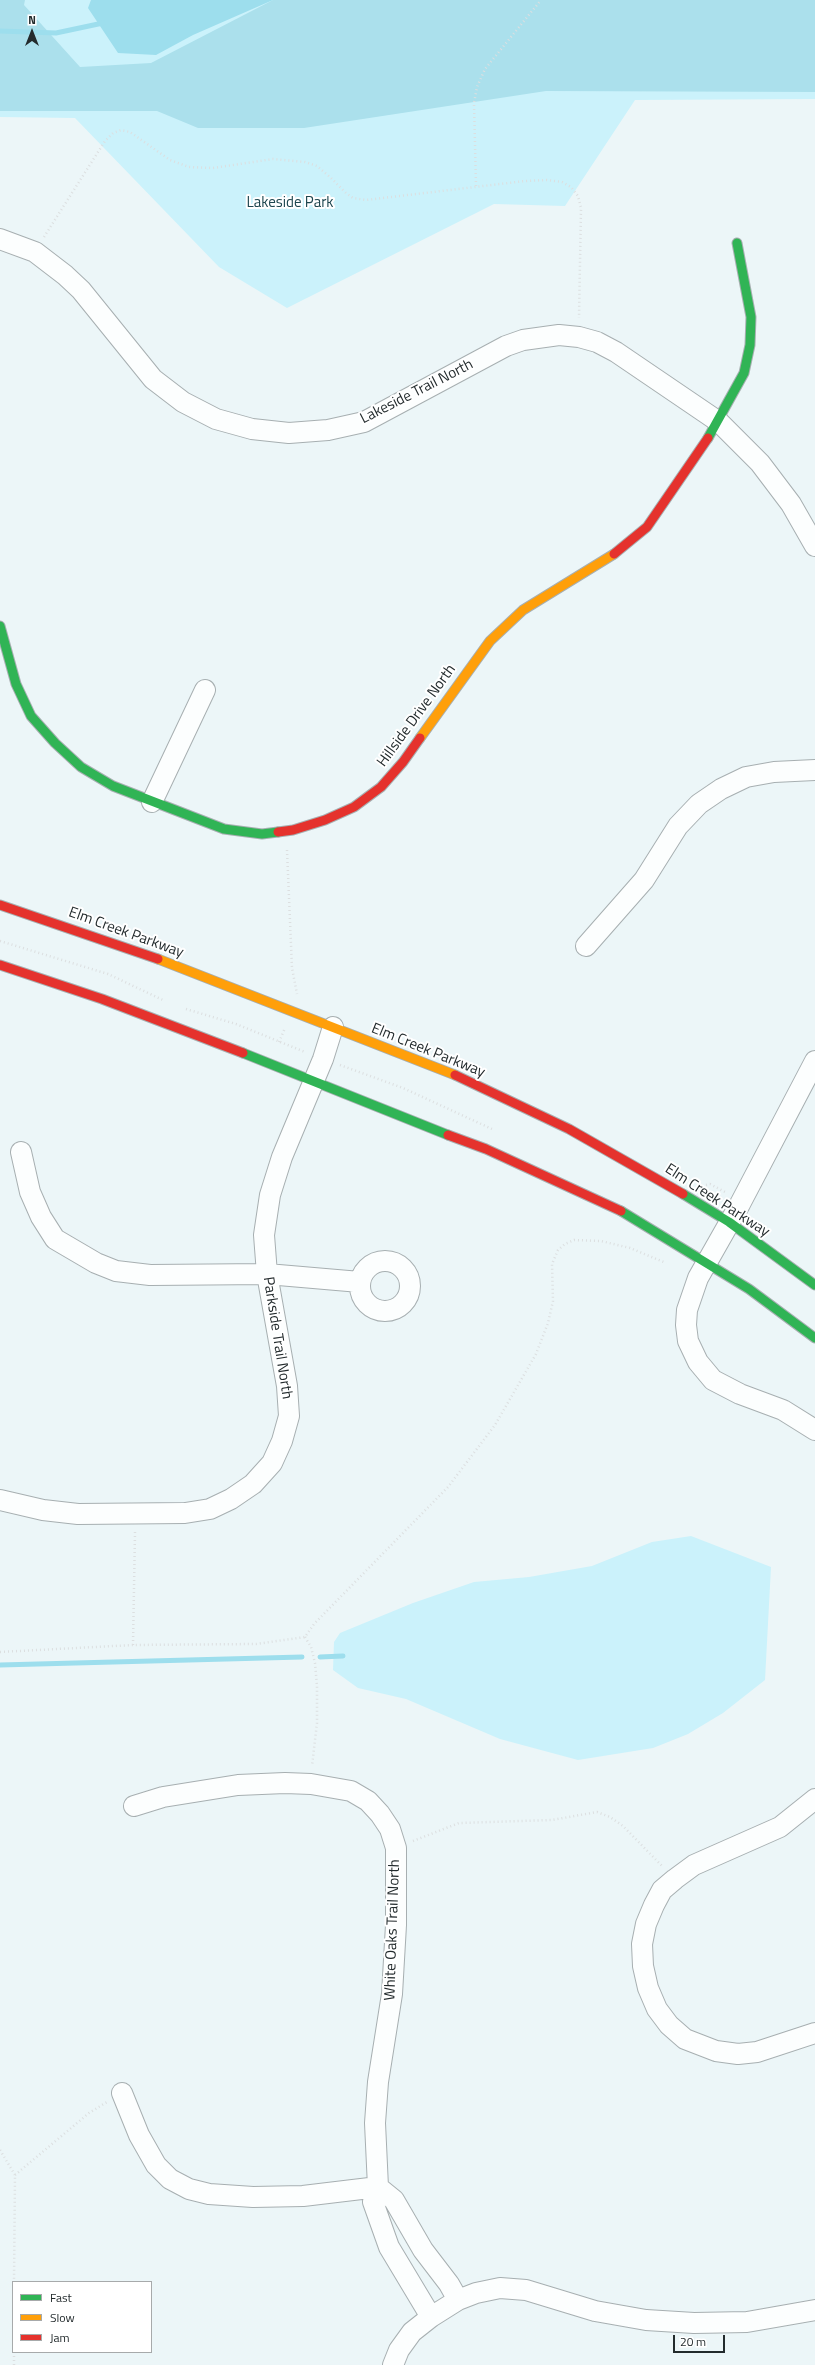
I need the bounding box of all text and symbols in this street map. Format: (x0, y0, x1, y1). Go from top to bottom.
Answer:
north arrow (12, 12, 52, 52)
text: N (28, 12, 36, 28)
park label: Lakeside Park (246, 194, 334, 212)
street label: Lakeside Trail North (358, 356, 476, 428)
street label: Hillside Drive North (374, 661, 460, 771)
street label: Elm Creek Parkway (66, 904, 186, 962)
street label: Elm Creek Parkway (368, 1020, 488, 1082)
street label: Elm Creek Parkway (661, 1160, 773, 1242)
street label: Parkside Trail North (258, 1276, 296, 1400)
street label: White Oaks Trail North (382, 1859, 404, 2001)
legend (12, 2281, 152, 2353)
text: Fast (50, 2288, 72, 2307)
text: Slow (50, 2308, 75, 2327)
scale bar (675, 2327, 727, 2353)
text: Jam (50, 2328, 70, 2347)
text: 20 m (680, 2332, 706, 2351)

